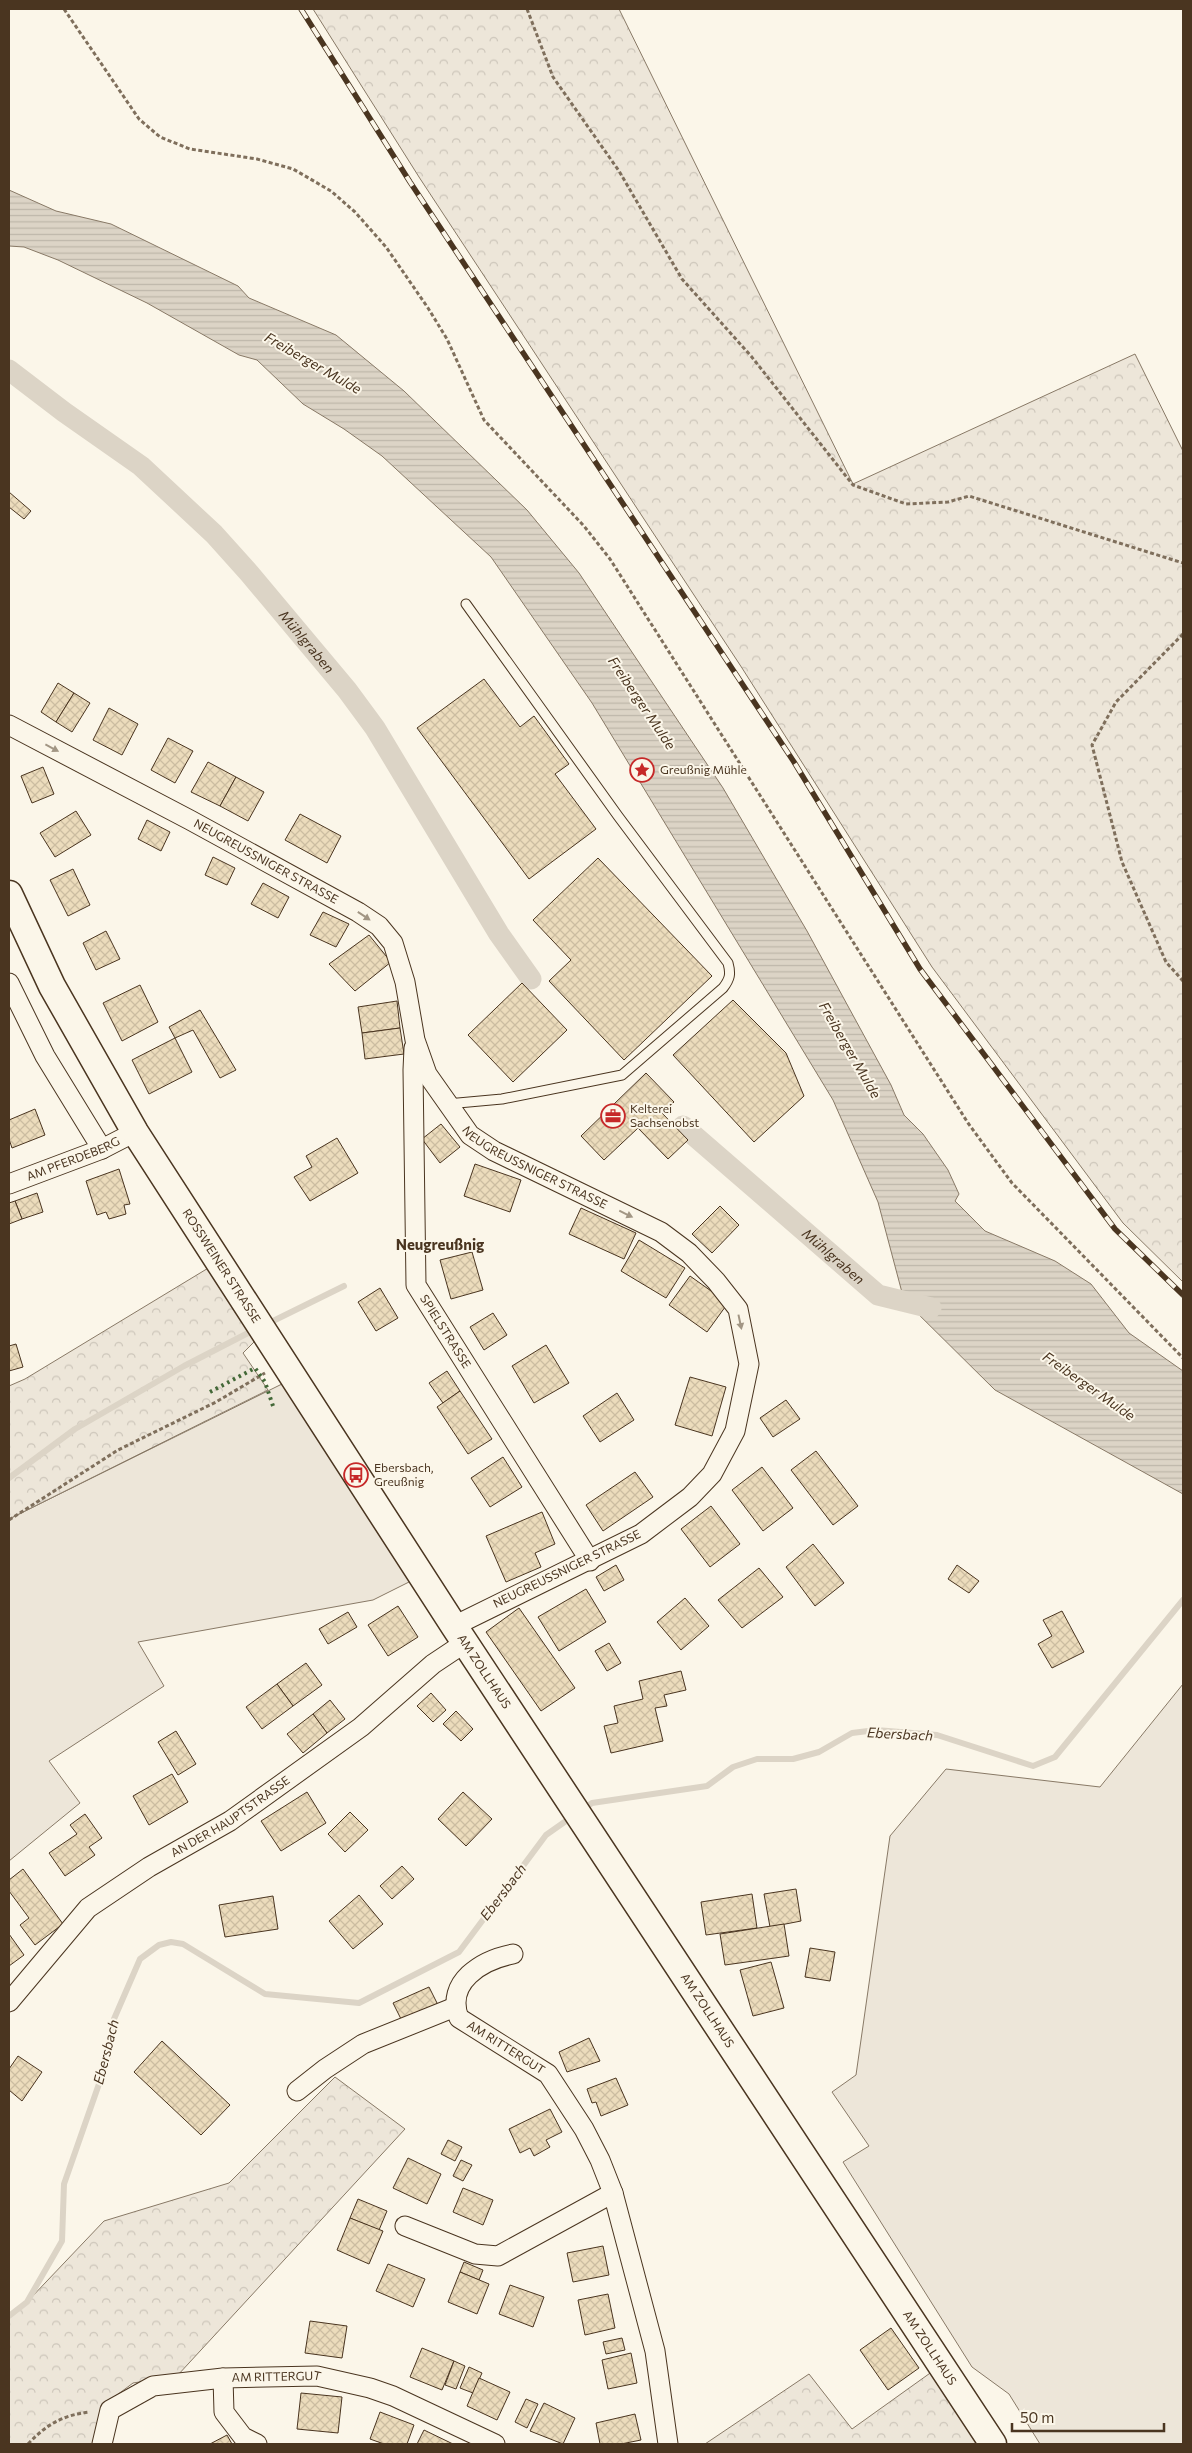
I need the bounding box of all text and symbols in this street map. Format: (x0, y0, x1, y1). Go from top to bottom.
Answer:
water label: Freiberger Mulde (262, 328, 365, 397)
water label: Mühlgraben (276, 606, 338, 676)
water label: Freiberger Mulde (605, 653, 680, 753)
one-way arrow (45, 744, 59, 752)
place icon: Greußnig Mühle (629, 757, 655, 783)
place label: Greußnig Mühle (660, 762, 747, 776)
street label: NEUGREUSSNIGER STRASSE (192, 816, 341, 906)
one-way arrow (358, 911, 371, 921)
water label: Freiberger Mulde (816, 998, 885, 1102)
place label: Kelterei Sachsenobst (630, 1101, 699, 1129)
office icon: Kelterei Sachsenobst (600, 1103, 626, 1129)
street label: NEUGREUSSNIGER STRASSE (460, 1123, 610, 1211)
street label: AM PFERDEBERG (24, 1133, 122, 1183)
street label: ROSSWEINER STRASSE (180, 1206, 264, 1325)
one-way arrow (619, 1211, 633, 1219)
water label: Mühlgraben (799, 1224, 868, 1288)
district label: Neugreußnig (396, 1235, 484, 1253)
street label: SPIELSTRASSE (418, 1292, 474, 1370)
one-way arrow (737, 1315, 745, 1331)
water label: Freiberger Mulde (1040, 1347, 1139, 1424)
place label: Ebersbach, Greußnig (374, 1460, 434, 1488)
bus stop icon: Ebersbach, Greußnig (343, 1462, 369, 1488)
street label: NEUGREUSSNIGER STRASSE (490, 1526, 643, 1610)
street label: AM ZOLLHAUS (455, 1631, 514, 1711)
water label: Ebersbach (867, 1723, 934, 1744)
street label: AN DER HAUPTSTRASSE (168, 1772, 292, 1859)
water label: Ebersbach (476, 1860, 529, 1923)
street label: AM ZOLLHAUS (679, 1970, 738, 2050)
street label: AM RITTERGUT (465, 2017, 548, 2077)
water label: Ebersbach (89, 2018, 122, 2086)
street label: AM ZOLLHAUS (901, 2307, 960, 2387)
street label: AM RITTERGUT (232, 2367, 323, 2384)
scale bar (1012, 2400, 1164, 2432)
text: 50 m (1020, 2408, 1054, 2426)

